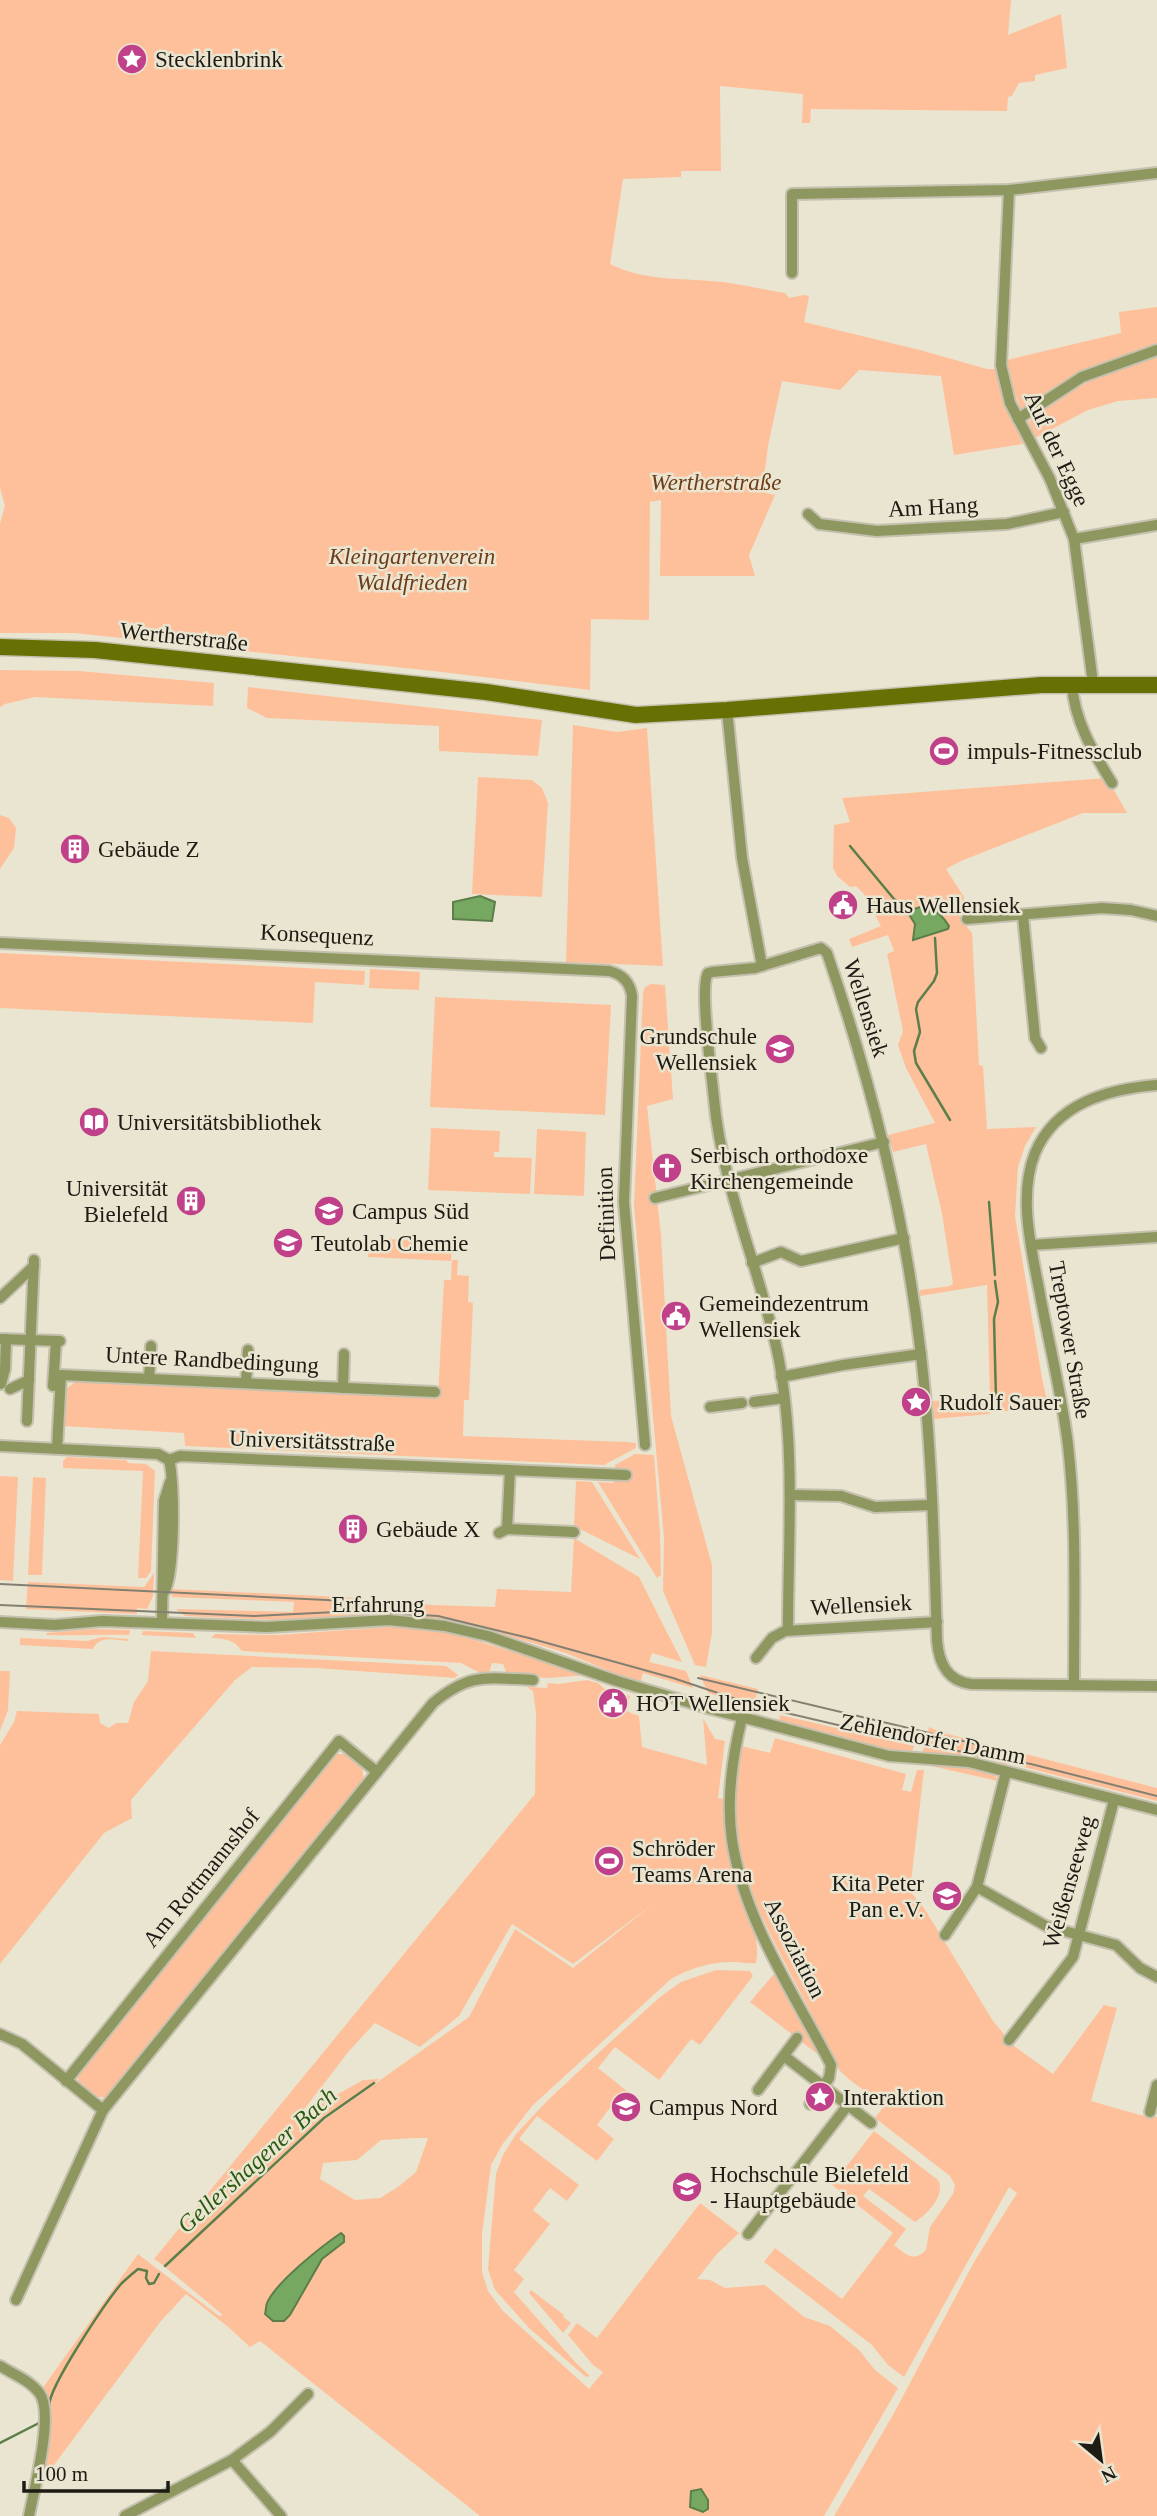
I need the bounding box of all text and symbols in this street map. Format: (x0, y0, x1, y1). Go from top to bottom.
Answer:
place icon: Stecklenbrink (115, 42, 149, 76)
place label: Stecklenbrink (155, 47, 283, 72)
street label: Auf der Egge (1019, 388, 1095, 510)
park label: Wertherstraße (651, 470, 781, 495)
street label: Am Hang (887, 492, 979, 522)
park label: Kleingartenverein Waldfrieden (328, 544, 495, 595)
street label: Wertherstraße (119, 618, 249, 656)
sports icon: impuls-Fitnessclub (927, 734, 961, 768)
place label: impuls-Fitnessclub (967, 739, 1142, 764)
building icon: Gebäude Z (58, 832, 92, 866)
place label: Gebäude Z (98, 837, 200, 862)
public building icon: Haus Wellensiek (826, 888, 860, 922)
place label: Haus Wellensiek (866, 893, 1021, 918)
street label: Konsequenz (260, 920, 374, 950)
street label: Wellensiek (838, 956, 894, 1061)
place label: Grundschule Wellensiek (639, 1024, 757, 1075)
school or university icon: Grundschule Wellensiek (763, 1032, 797, 1066)
library icon: Universitätsbibliothek (77, 1105, 111, 1139)
place label: Universitätsbibliothek (117, 1110, 322, 1135)
place label: Serbisch orthodoxe Kirchengemeinde (690, 1143, 868, 1194)
church icon: Serbisch orthodoxe Kirchengemeinde (650, 1151, 684, 1185)
street label: Definition (592, 1166, 620, 1262)
place label: Universität Bielefeld (66, 1176, 169, 1227)
building icon: Universität Bielefeld (174, 1184, 208, 1218)
school or university icon: Campus Süd (312, 1194, 346, 1228)
place label: Campus Süd (352, 1199, 469, 1224)
school or university icon: Teutolab Chemie (271, 1226, 305, 1260)
place label: Teutolab Chemie (311, 1231, 468, 1256)
street label: Treptower Straße (1044, 1259, 1096, 1421)
place label: Gemeindezentrum Wellensiek (699, 1291, 869, 1342)
public building icon: Gemeindezentrum Wellensiek (659, 1299, 693, 1333)
street label: Untere Randbedingung (105, 1342, 320, 1378)
place icon: Rudolf Sauer (899, 1385, 933, 1419)
place label: Rudolf Sauer (939, 1390, 1061, 1415)
street label: Universitätsstraße (229, 1426, 395, 1456)
building icon: Gebäude X (336, 1512, 370, 1546)
place label: Gebäude X (376, 1517, 480, 1542)
street label: Wellensiek (810, 1590, 913, 1620)
street label: Erfahrung (331, 1592, 425, 1617)
public building icon: HOT Wellensiek (596, 1686, 630, 1720)
place label: HOT Wellensiek (636, 1691, 790, 1716)
street label: Zehlendorfer Damm (838, 1709, 1028, 1769)
street label: Am Rottmannshof (138, 1804, 265, 1952)
street label: Weißenseeweg (1038, 1812, 1100, 1951)
place label: Schröder Teams Arena (632, 1836, 752, 1887)
sports icon: Schröder Teams Arena (592, 1844, 626, 1878)
place label: Kita Peter Pan e.V. (831, 1871, 924, 1922)
school or university icon: Kita Peter Pan e.V. (930, 1879, 964, 1913)
street label: Assoziation (759, 1894, 831, 2002)
place icon: Interaktion (803, 2080, 837, 2114)
water label: Gellershagener Bach (172, 2082, 342, 2238)
place label: Interaktion (843, 2085, 944, 2110)
school or university icon: Campus Nord (609, 2090, 643, 2124)
place label: Campus Nord (649, 2095, 778, 2120)
place label: Hochschule Bielefeld - Hauptgebäude (710, 2162, 909, 2213)
school or university icon: Hochschule Bielefeld - Hauptgebäude (670, 2170, 704, 2204)
north arrow (1066, 2425, 1136, 2495)
scale bar (24, 2450, 168, 2494)
text: 100 m (35, 2462, 88, 2486)
text: N (1098, 2462, 1120, 2487)

